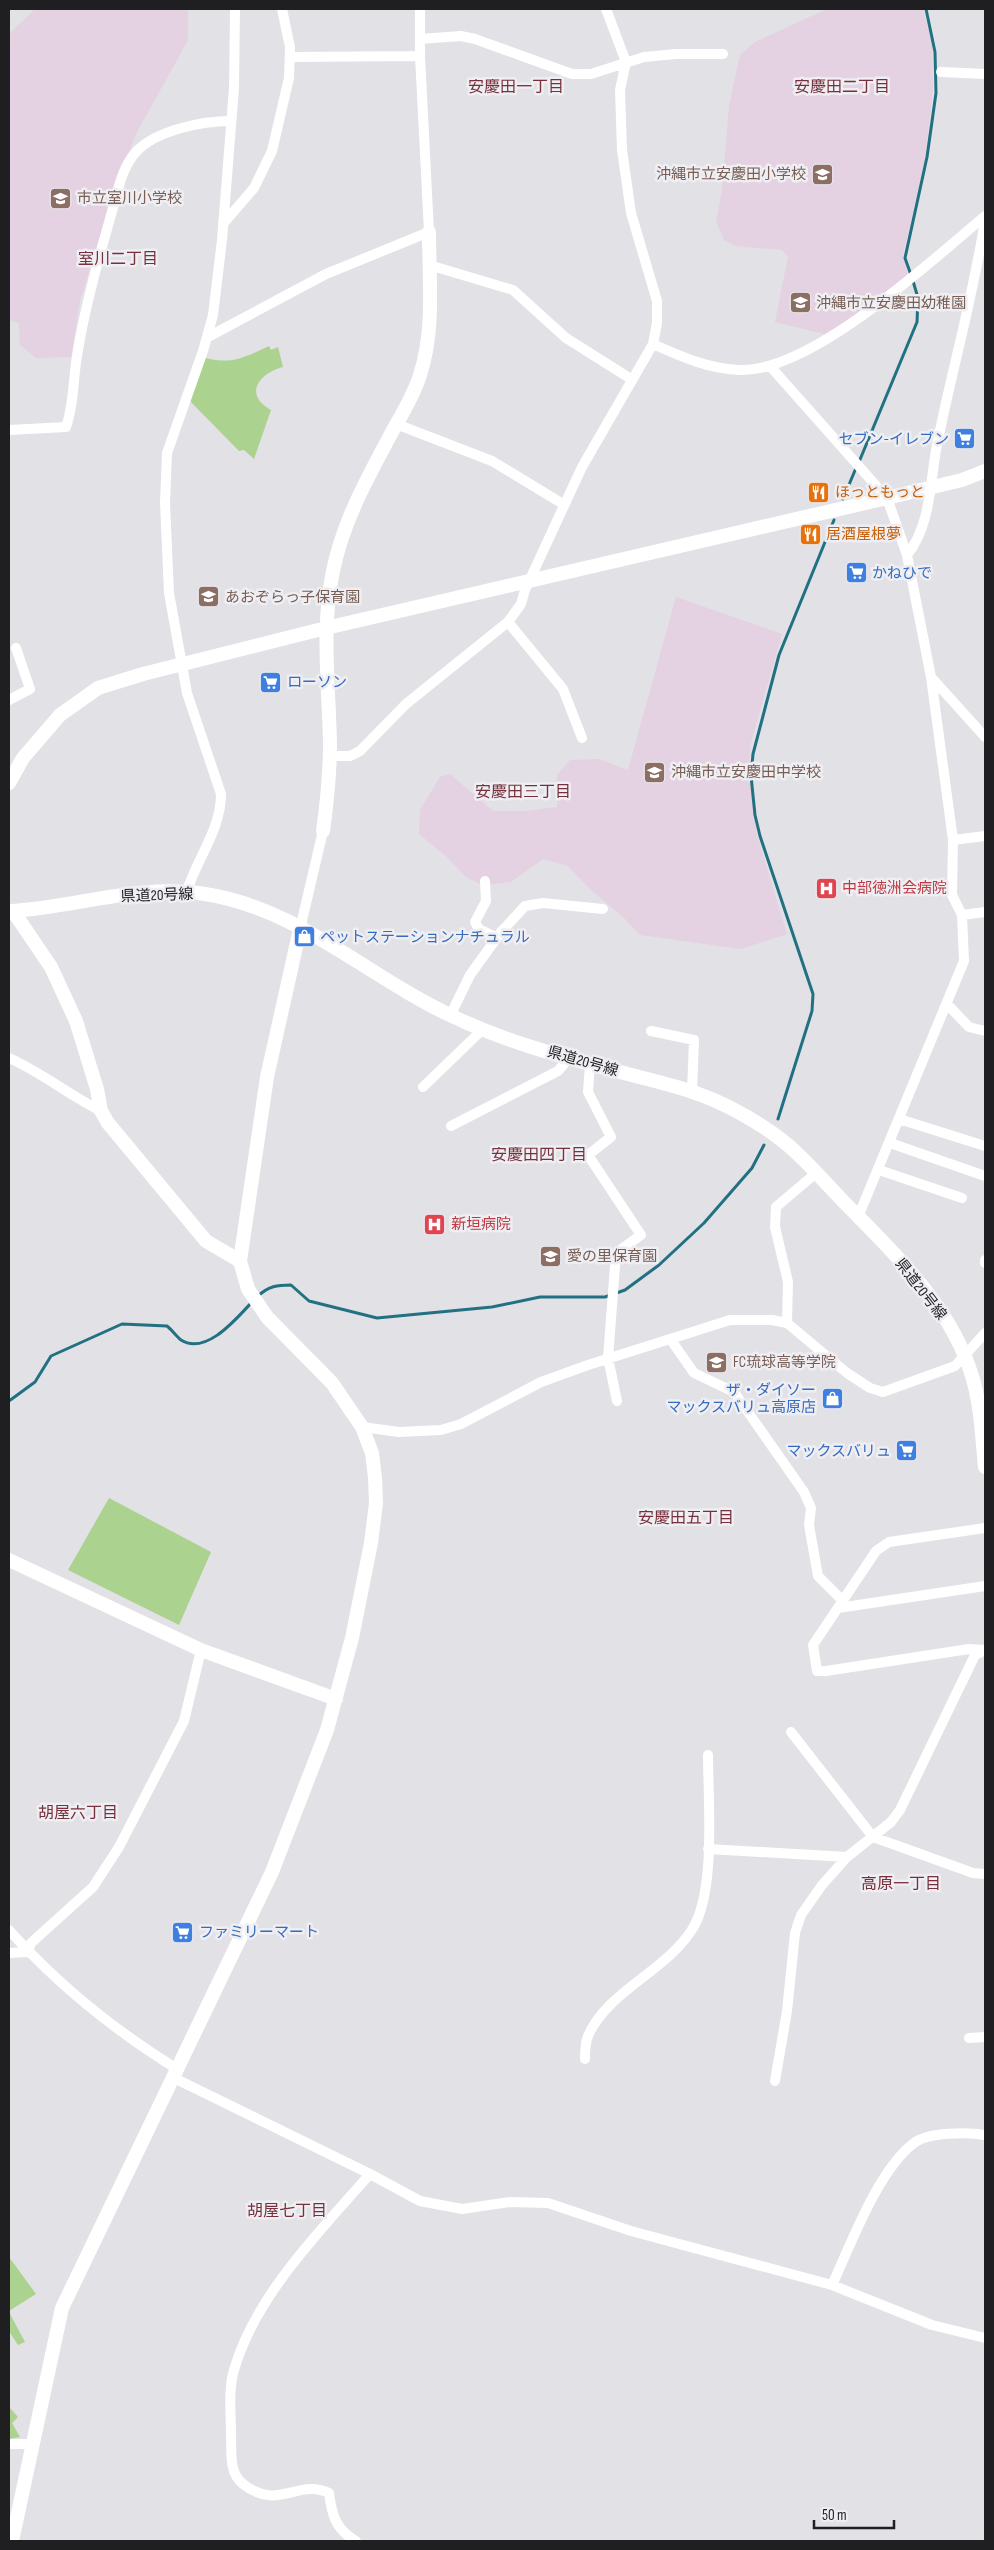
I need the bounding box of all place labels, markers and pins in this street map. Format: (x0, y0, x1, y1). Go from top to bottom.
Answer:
school or university icon: 沖縄市立安慶田小学校 (810, 162, 834, 186)
place label: 沖縄市立安慶田小学校 (656, 165, 806, 184)
school or university icon: 市立室川小学校 (49, 186, 73, 210)
place label: 市立室川小学校 (77, 189, 182, 208)
school or university icon: 沖縄市立安慶田幼稚園 (788, 291, 812, 315)
place label: 沖縄市立安慶田幼稚園 (816, 294, 966, 313)
supermarket icon: セブン-イレブン (953, 427, 977, 451)
place label: セブン-イレブン (838, 430, 949, 449)
restaurant icon: ほっともっと (807, 480, 831, 504)
place label: ほっともっと (835, 483, 925, 502)
restaurant icon: 居酒屋根夢 (798, 522, 822, 546)
place label: 居酒屋根夢 (826, 525, 901, 544)
supermarket icon: かねひで (844, 561, 868, 585)
place label: かねひで (872, 564, 932, 583)
school or university icon: あおぞらっ子保育園 (197, 585, 221, 609)
place label: あおぞらっ子保育園 (225, 588, 360, 607)
supermarket icon: ローソン (259, 670, 283, 694)
place label: ローソン (287, 673, 347, 692)
school or university icon: 沖縄市立安慶田中学校 (643, 760, 667, 784)
place label: 沖縄市立安慶田中学校 (671, 763, 821, 782)
hospital icon: 中部徳洲会病院 (814, 876, 838, 900)
place label: 中部徳洲会病院 (842, 879, 947, 898)
shop icon: ペットステーションナチュラル (292, 925, 316, 949)
place label: ペットステーションナチュラル (320, 928, 530, 947)
hospital icon: 新垣病院 (423, 1212, 447, 1236)
place label: 新垣病院 (451, 1215, 511, 1234)
school or university icon: 愛の里保育園 (539, 1244, 563, 1268)
place label: 愛の里保育園 (567, 1247, 657, 1266)
school or university icon: FC琉球高等学院 (705, 1350, 729, 1374)
place label: FC琉球高等学院 (733, 1353, 836, 1372)
place label: ザ・ダイソー マックスバリュ高原店 (666, 1381, 816, 1417)
shop icon: ザ・ダイソー マックスバリュ高原店 (820, 1387, 844, 1411)
supermarket icon: マックスバリュ (895, 1439, 919, 1463)
place label: マックスバリュ (786, 1442, 891, 1461)
supermarket icon: ファミリーマート (171, 1920, 195, 1944)
place label: ファミリーマート (199, 1923, 319, 1942)

